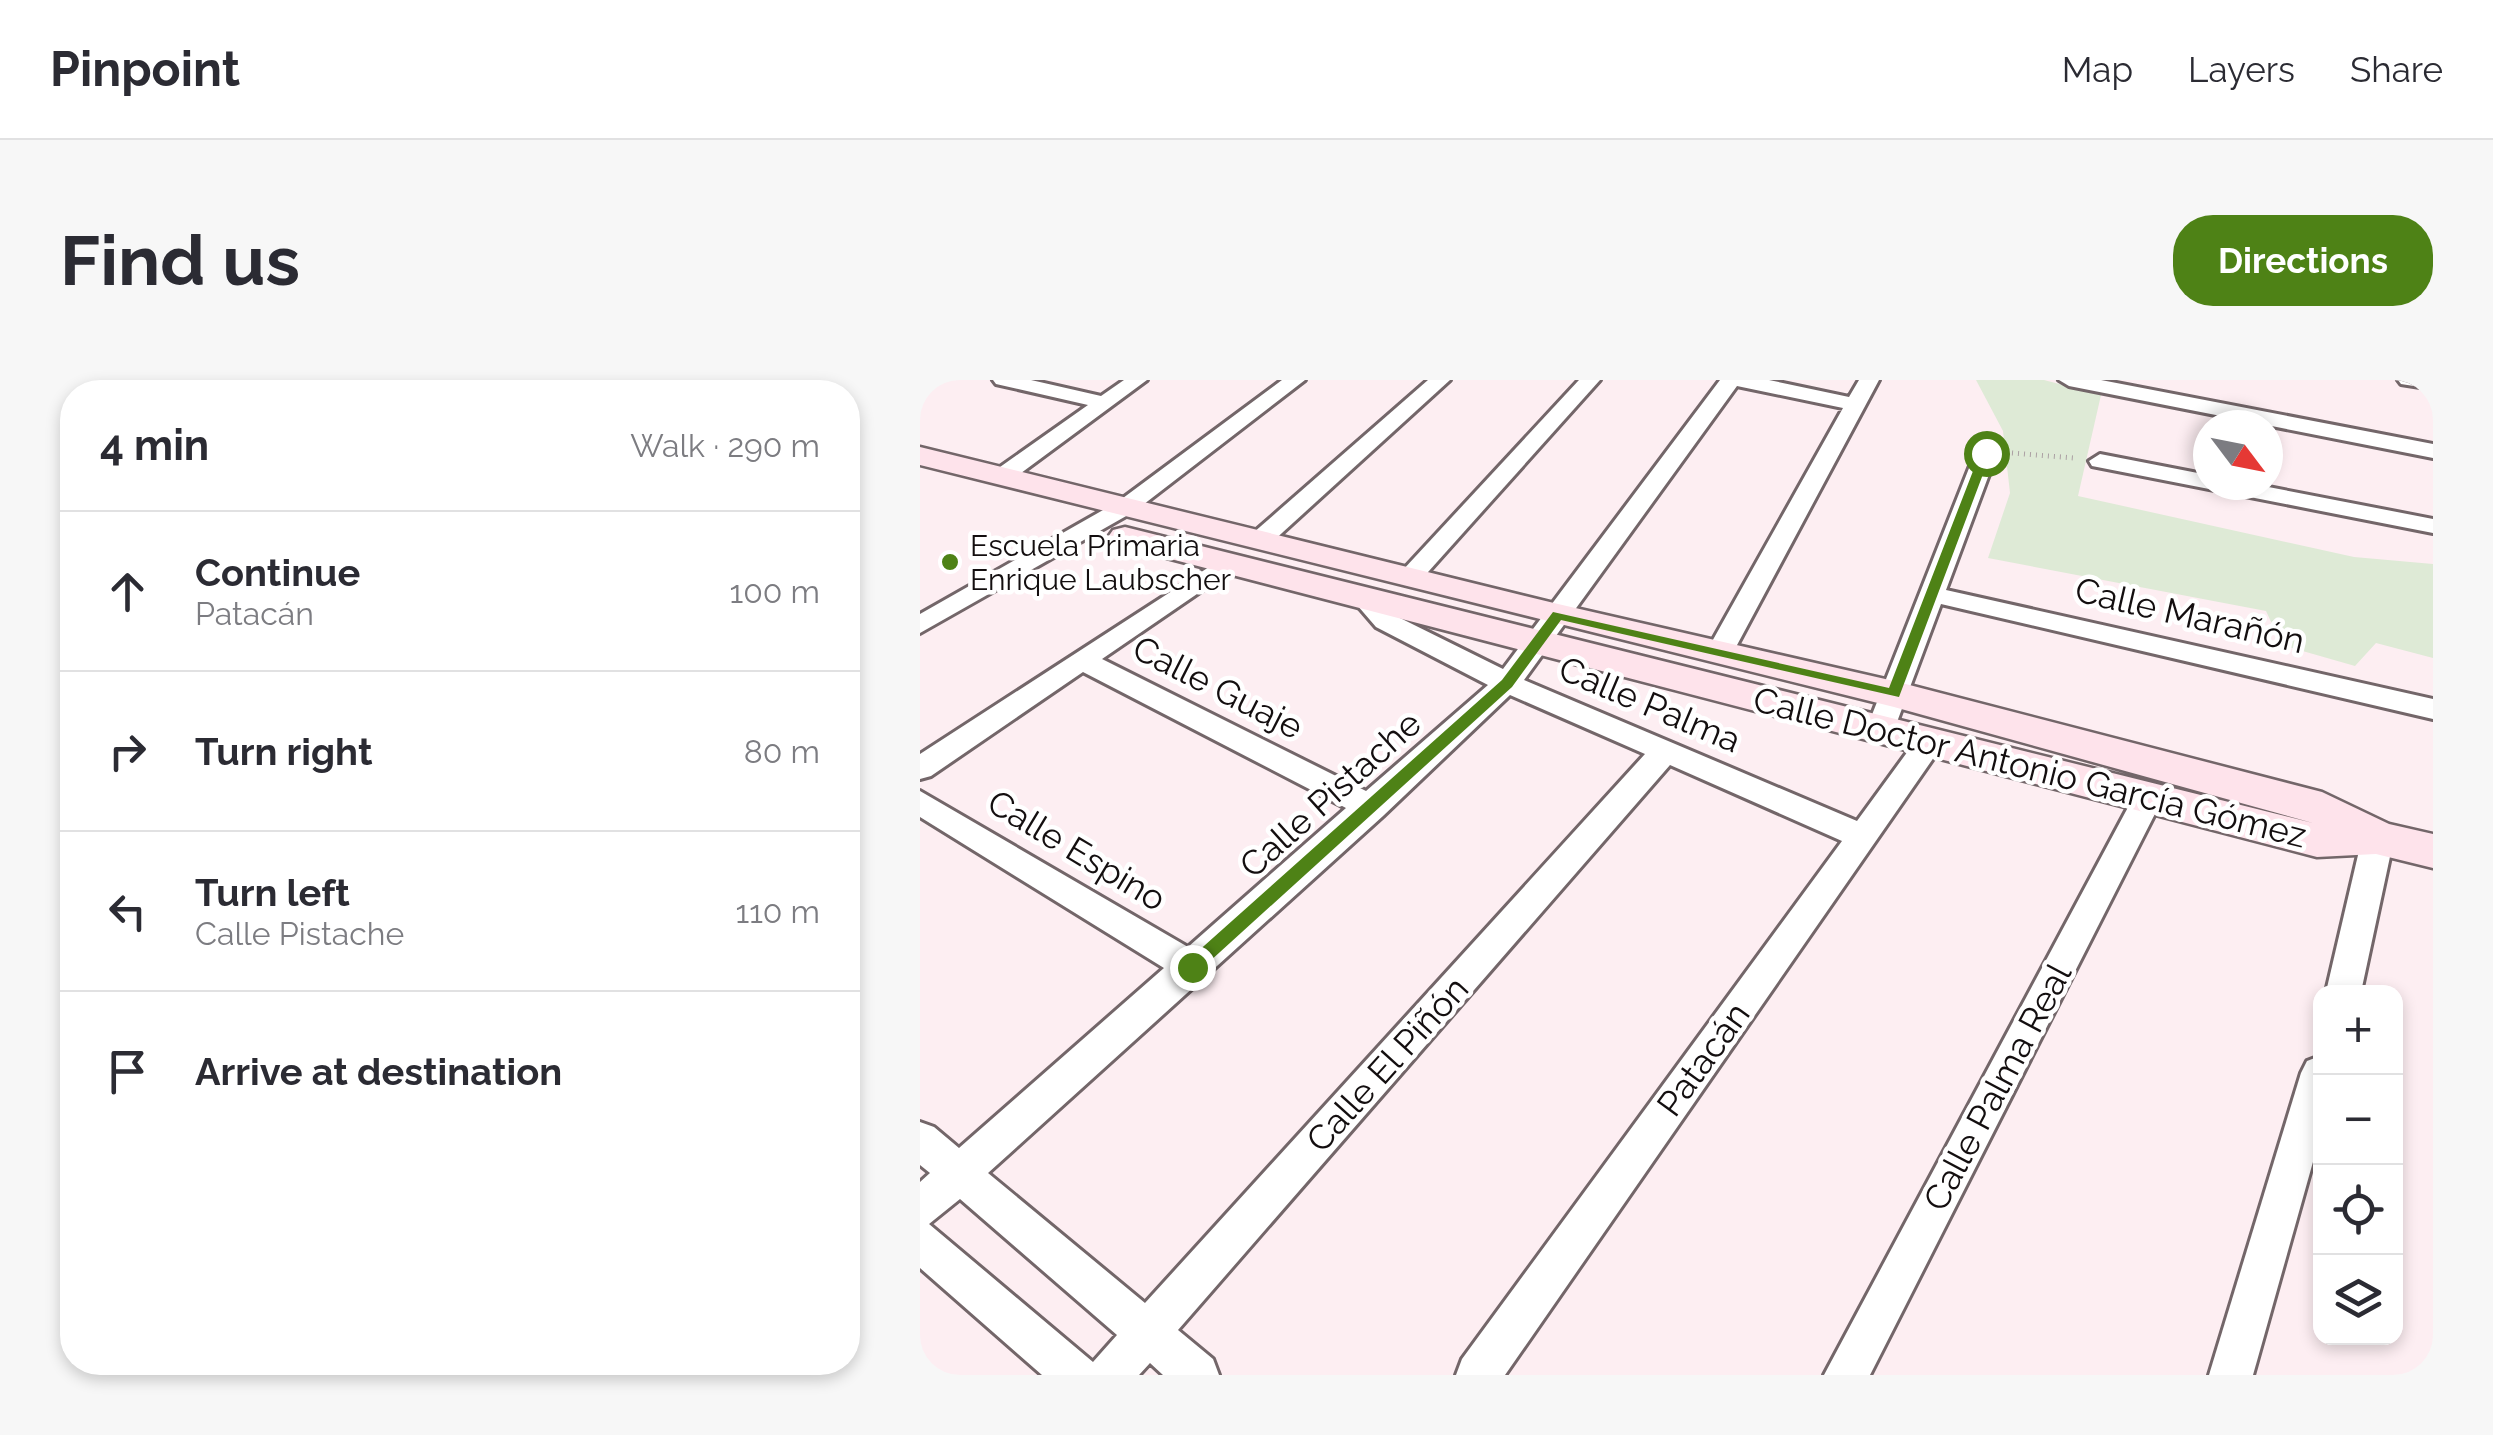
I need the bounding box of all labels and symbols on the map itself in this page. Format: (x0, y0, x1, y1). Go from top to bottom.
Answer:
north arrow (2193, 410, 2283, 500)
route start (1964, 431, 2010, 477)
place label: Escuela Primaria Enrique Laubscher (970, 528, 1231, 597)
marker: Escuela Primaria Enrique Laubscher (939, 551, 961, 573)
street label: Calle Marañón (2071, 569, 2309, 661)
street label: Calle Guaje (1126, 627, 1310, 747)
street label: Calle Palma (1553, 647, 1747, 761)
street label: Calle Doctor Antonio García Gómez (1749, 678, 2311, 856)
street label: Calle Pistache (1231, 702, 1429, 886)
street label: Calle Espino (981, 781, 1173, 919)
route end (1170, 945, 1216, 991)
street label: Calle Palma Real (1915, 956, 2079, 1217)
street label: Calle El Piñón (1298, 968, 1476, 1160)
street label: Patacán (1648, 994, 1758, 1124)

